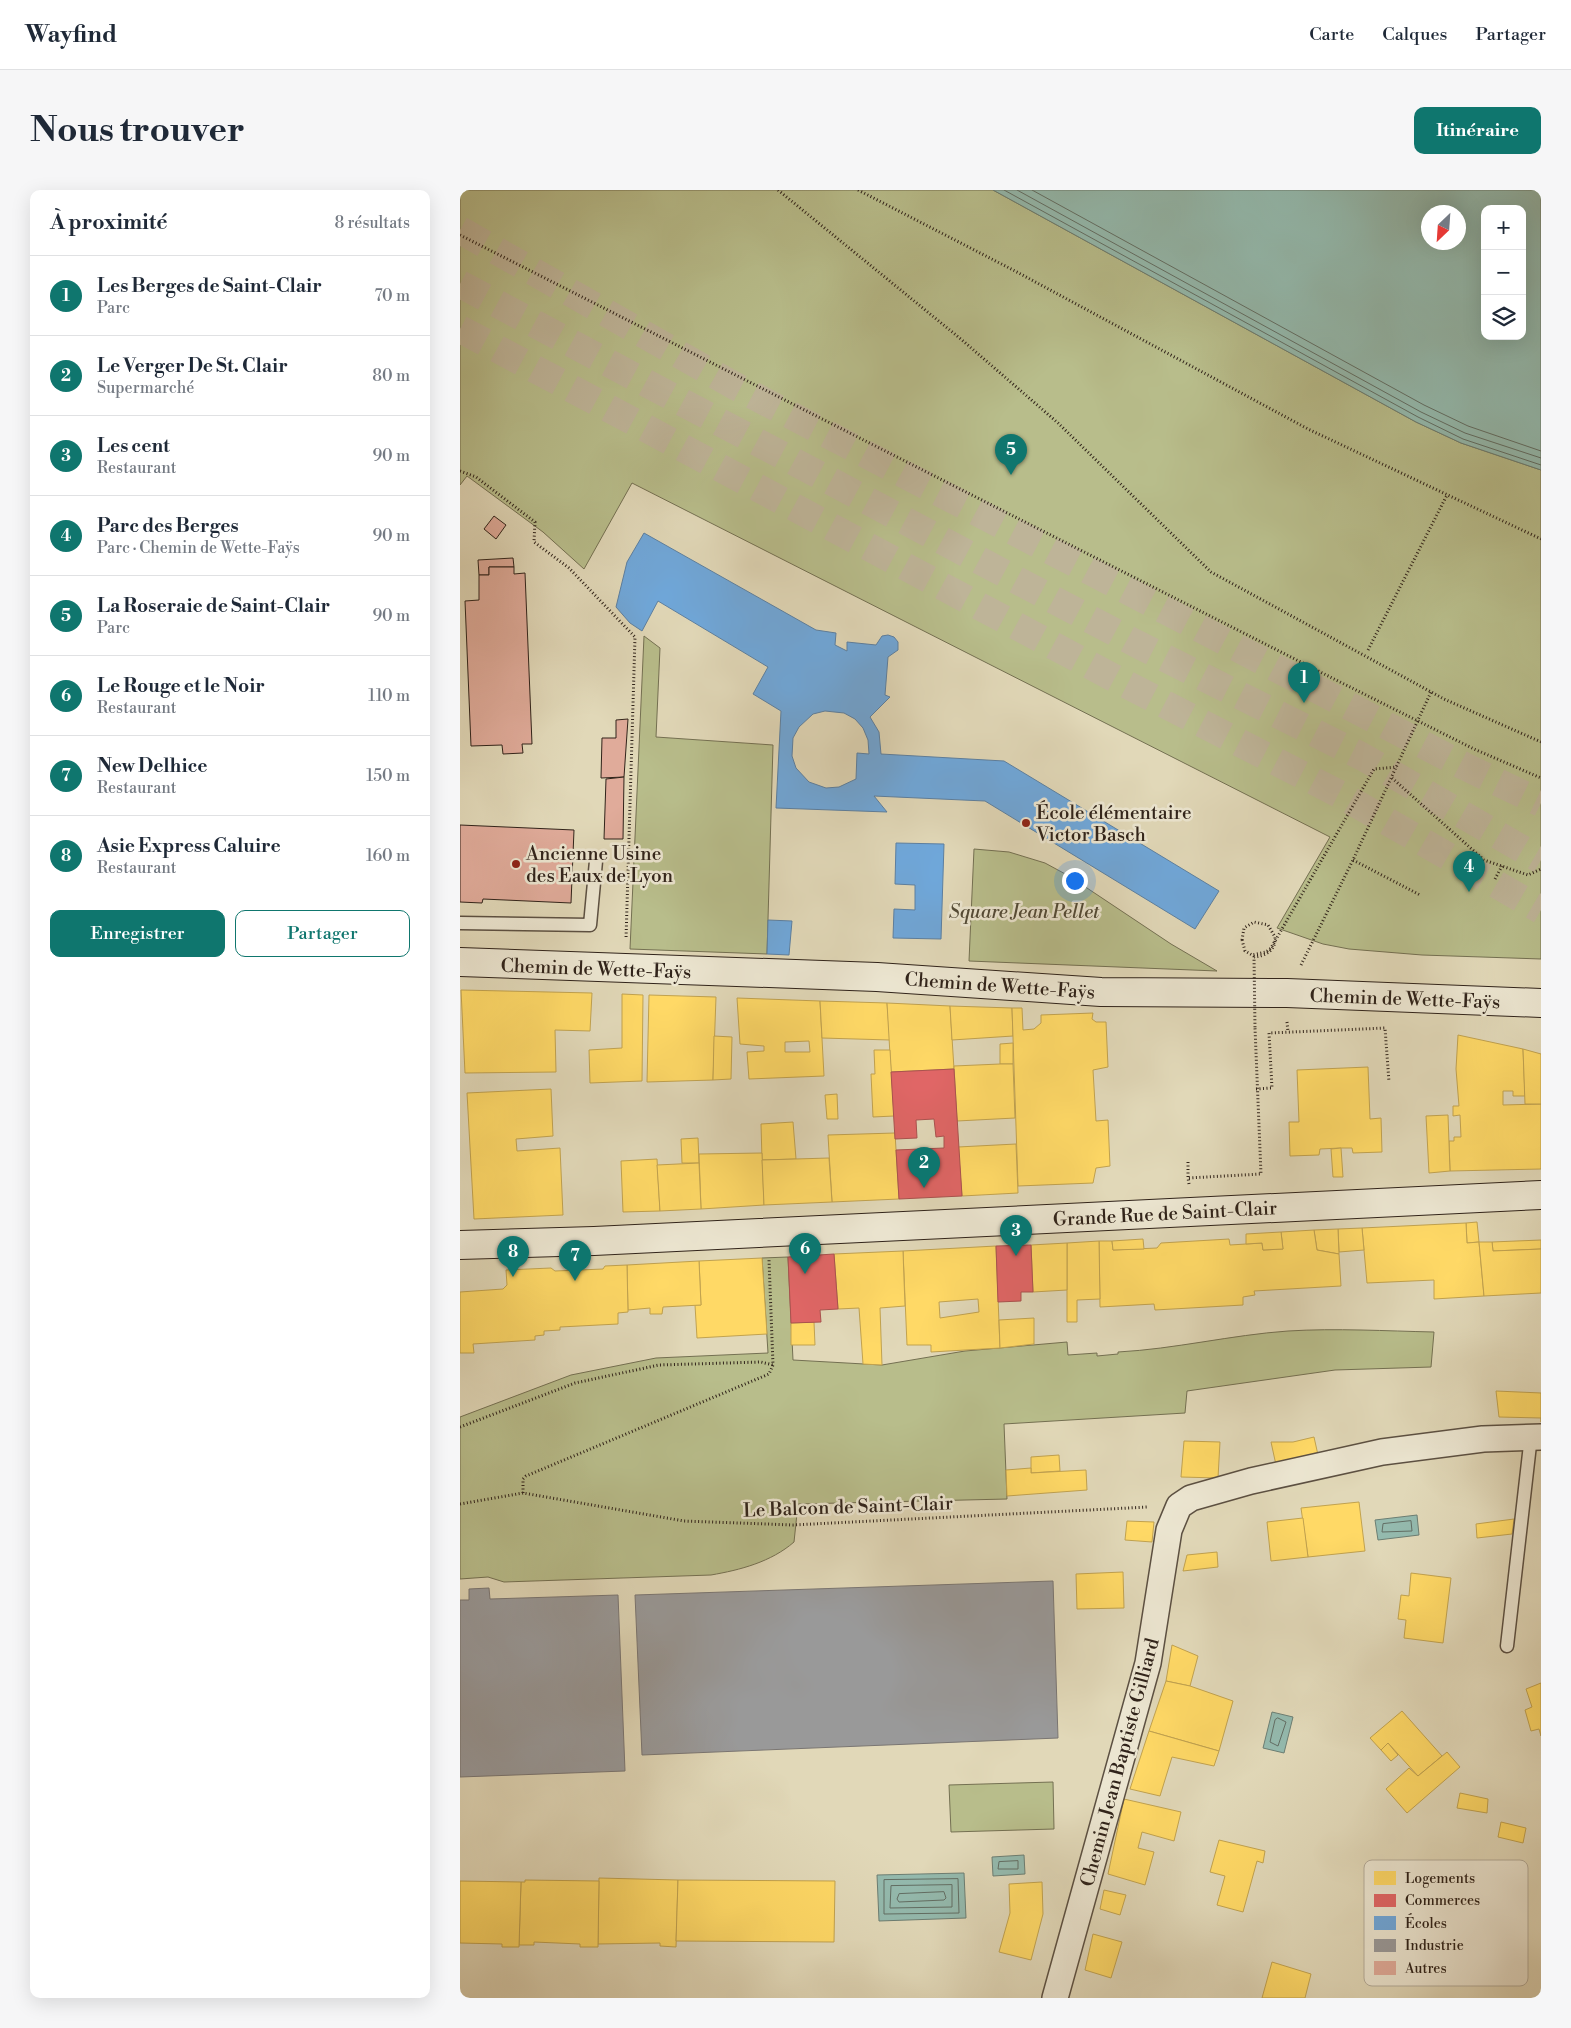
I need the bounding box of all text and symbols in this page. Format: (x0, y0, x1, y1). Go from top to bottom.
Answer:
text: Wayfind (25, 20, 117, 50)
text: Carte (1309, 23, 1354, 46)
text: Calques (1382, 23, 1447, 46)
text: Partager (1475, 23, 1546, 46)
button: Itinéraire (1414, 107, 1541, 154)
text: Nous trouver (30, 109, 245, 152)
north arrow (1421, 205, 1466, 250)
map controls (1481, 205, 1526, 340)
button: + (1481, 205, 1526, 250)
text: À proximité (50, 210, 167, 236)
text: 8 résultats (334, 213, 410, 233)
button: − (1481, 250, 1526, 295)
text: Les Berges de Saint-Clair (97, 274, 322, 298)
text: 1 (62, 286, 70, 306)
text: 70 m (374, 286, 410, 306)
button: layers (1481, 295, 1526, 340)
text: Parc (97, 298, 130, 318)
text: Le Verger De St. Clair (97, 354, 288, 378)
text: 2 (61, 366, 71, 386)
text: 80 m (372, 366, 410, 386)
text: Supermarché (97, 378, 194, 398)
text: Les cent (97, 434, 170, 458)
pin: 5 (995, 434, 1027, 475)
text: 3 (61, 446, 71, 466)
text: 90 m (372, 446, 410, 466)
text: Restaurant (97, 458, 176, 478)
text: Parc des Berges (97, 514, 239, 538)
text: 4 (61, 526, 71, 546)
text: 90 m (372, 526, 410, 546)
text: Parc · Chemin de Wette-Faÿs (97, 538, 300, 558)
text: La Roseraie de Saint-Clair (97, 594, 330, 618)
text: 5 (61, 606, 71, 626)
text: 90 m (372, 606, 410, 626)
text: Parc (97, 618, 130, 638)
pin: 1 (1288, 662, 1320, 703)
text: Le Rouge et le Noir (97, 674, 265, 698)
text: 6 (61, 686, 71, 706)
text: 110 m (368, 686, 410, 706)
text: Restaurant (97, 698, 176, 718)
text: New Delhice (97, 754, 208, 778)
text: 7 (61, 766, 71, 786)
text: 150 m (366, 766, 410, 786)
text: Restaurant (97, 778, 176, 798)
place label: École élémentaire Victor Basch (1035, 800, 1191, 847)
marker: École élémentaire Victor Basch (1020, 817, 1032, 829)
text: Asie Express Caluire (97, 834, 281, 858)
place label: Ancienne Usine des Eaux de Lyon (525, 842, 673, 888)
text: 8 (61, 846, 71, 866)
text: 160 m (366, 846, 410, 866)
pin: 4 (1453, 851, 1485, 892)
text: Restaurant (97, 858, 176, 878)
marker: Ancienne Usine des Eaux de Lyon (510, 858, 522, 870)
your location (1062, 868, 1088, 894)
park label: Square Jean Pellet (949, 900, 1100, 924)
button: Enregistrer (50, 910, 225, 957)
button: Partager (235, 910, 410, 957)
street label: Chemin de Wette-Faÿs (500, 954, 692, 984)
street label: Chemin de Wette-Faÿs (904, 967, 1096, 1005)
street label: Chemin de Wette-Faÿs (1309, 984, 1501, 1014)
pin: 2 (908, 1147, 940, 1188)
street label: Grande Rue de Saint-Clair (1052, 1196, 1278, 1232)
pin: 3 (1000, 1215, 1032, 1256)
pin: 6 (789, 1233, 821, 1274)
pin: 8 (497, 1236, 529, 1277)
pin: 7 (559, 1240, 591, 1281)
street label: Le Balcon de Saint-Clair (743, 1491, 953, 1523)
street label: Chemin Jean Baptiste Gilliard (1075, 1635, 1165, 1889)
legend (1364, 1860, 1528, 1986)
text: Logements (1405, 1870, 1475, 1888)
text: Commerces (1405, 1892, 1480, 1910)
text: Écoles (1405, 1913, 1447, 1933)
text: Industrie (1405, 1937, 1464, 1955)
text: Autres (1404, 1960, 1447, 1978)

